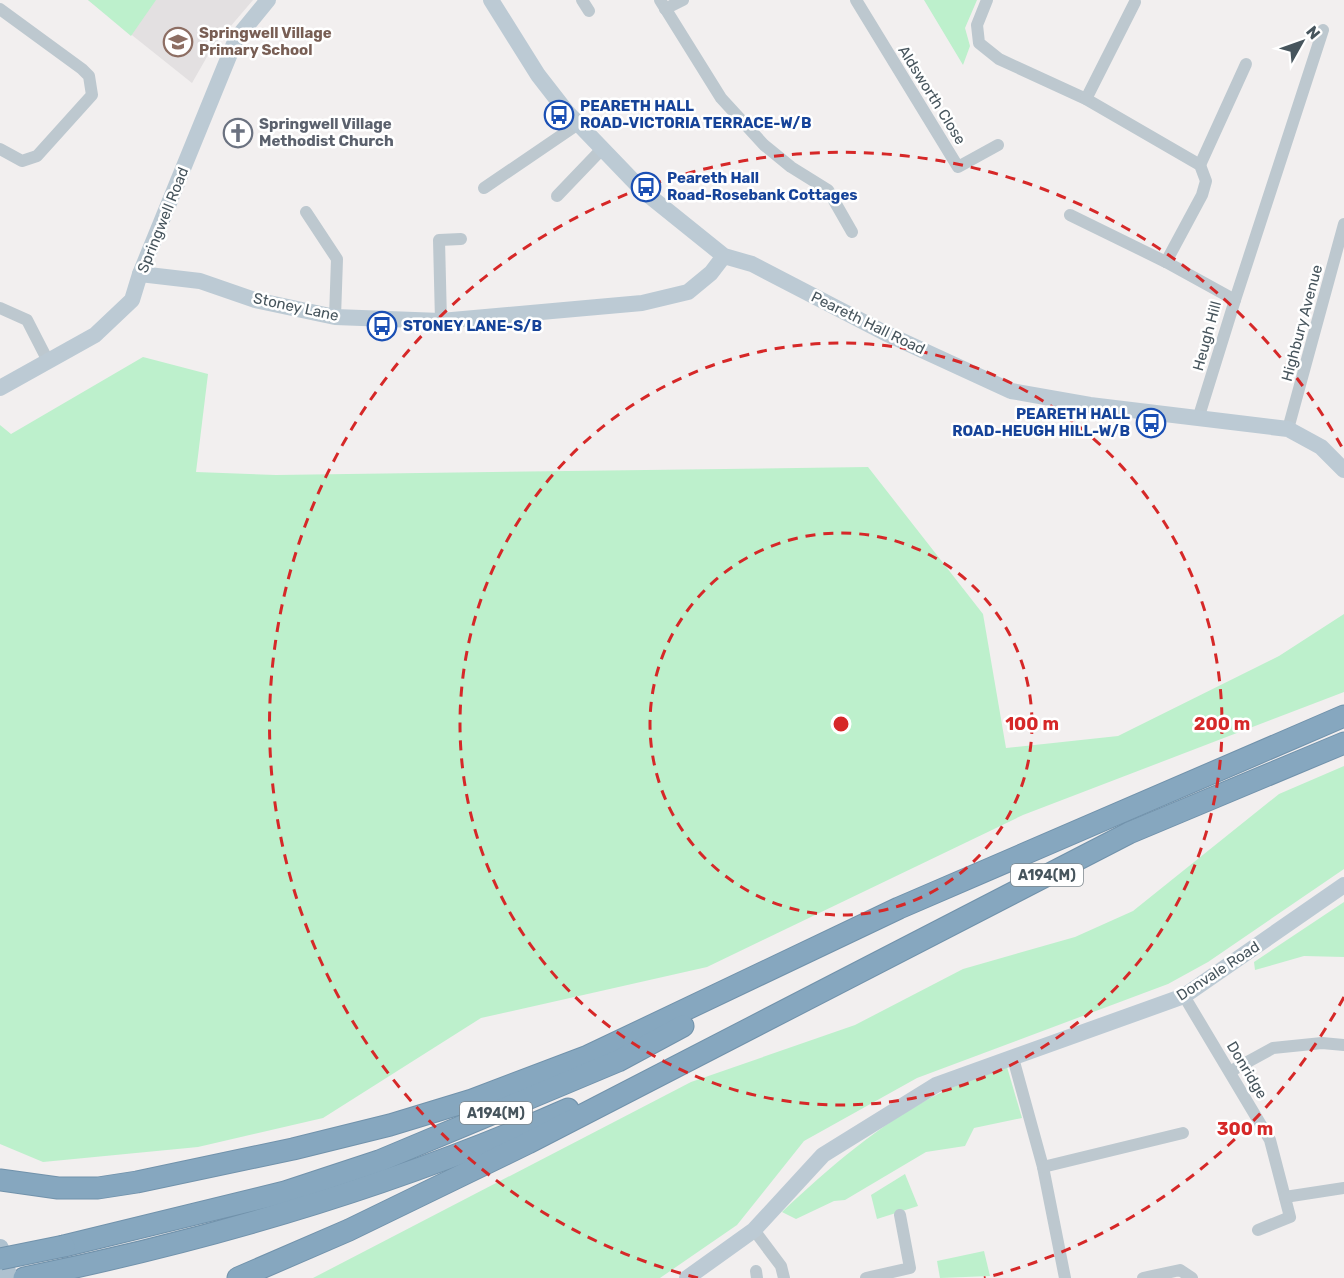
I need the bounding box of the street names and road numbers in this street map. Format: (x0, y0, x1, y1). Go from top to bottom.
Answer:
street label: Aldsworth Close (894, 42, 970, 148)
street label: Springwell Road (134, 165, 192, 275)
street label: Highbury Avenue (1278, 263, 1326, 383)
street label: Peareth Hall Road (808, 288, 928, 358)
street label: Stoney Lane (252, 289, 340, 325)
street label: Heugh Hill (1189, 299, 1225, 373)
road number: A194(M) (1011, 864, 1083, 886)
street label: Donvale Road (1173, 937, 1263, 1005)
street label: Donridge (1223, 1038, 1271, 1102)
road number: A194(M) (460, 1102, 532, 1124)

